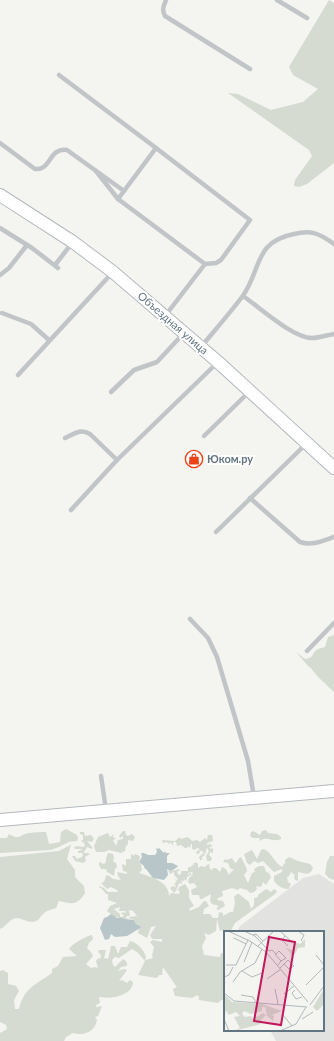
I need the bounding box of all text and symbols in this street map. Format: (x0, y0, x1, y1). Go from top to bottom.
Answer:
street label: Объездная улица (136, 289, 211, 357)
shop icon: Юком.ру (184, 449, 204, 469)
place label: Юком.ру (207, 452, 253, 465)
inset map (224, 931, 324, 1031)

